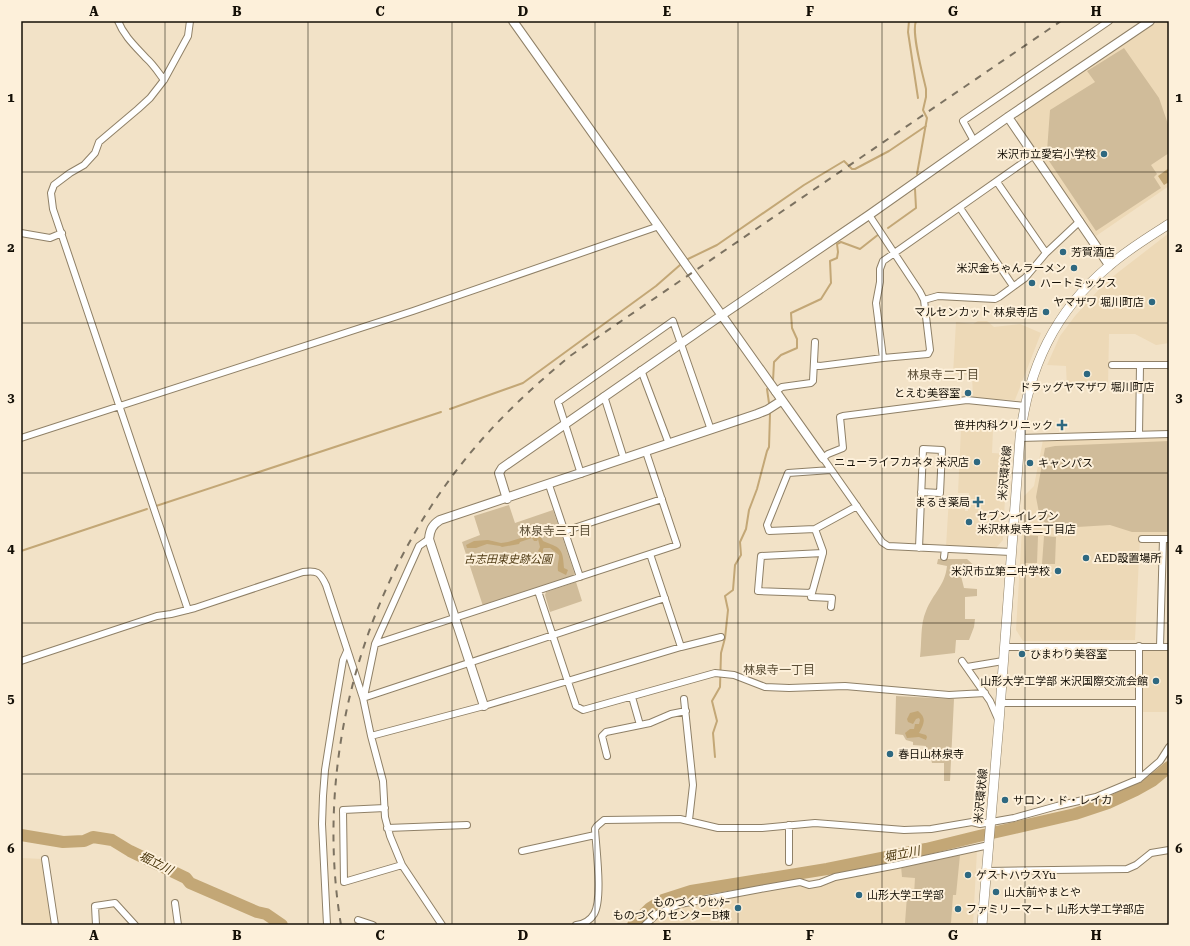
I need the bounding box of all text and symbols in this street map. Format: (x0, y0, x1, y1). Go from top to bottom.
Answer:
text: A (89, 4, 99, 19)
text: B (232, 4, 242, 19)
text: C (375, 4, 385, 19)
text: D (518, 4, 528, 19)
text: E (663, 4, 671, 19)
text: F (806, 4, 814, 19)
text: G (948, 4, 958, 19)
text: H (1091, 4, 1102, 19)
text: 1 (7, 90, 15, 105)
text: 1 (1175, 90, 1183, 105)
place label: 米沢市立愛宕小学校 (997, 148, 1096, 161)
marker: 米沢市立愛宕小学校 (1099, 149, 1109, 159)
text: 2 (7, 240, 15, 255)
text: 2 (1175, 240, 1183, 255)
place label: 芳賀酒店 (1071, 246, 1115, 259)
marker: 芳賀酒店 (1058, 247, 1068, 257)
place label: 米沢金ちゃんラーメン (956, 262, 1066, 275)
marker: 米沢金ちゃんラーメン (1069, 263, 1079, 273)
place label: ハートミックス (1040, 277, 1117, 290)
marker: ハートミックス (1027, 278, 1037, 288)
place label: ヤマザワ 堀川町店 (1053, 296, 1144, 309)
marker: ヤマザワ 堀川町店 (1147, 297, 1157, 307)
place label: マルセンカット 林泉寺店 (914, 306, 1038, 319)
marker: マルセンカット 林泉寺店 (1041, 307, 1051, 317)
district label: 林泉寺二丁目 (907, 368, 979, 382)
marker: ドラッグヤマザワ 堀川町店 (1082, 369, 1092, 379)
place label: ドラッグヤマザワ 堀川町店 (1020, 381, 1154, 394)
place label: とえむ美容室 (894, 387, 960, 400)
marker: とえむ美容室 (963, 388, 973, 398)
text: 3 (7, 390, 15, 405)
text: 3 (1175, 390, 1183, 405)
place label: 笹井内科クリニック (954, 419, 1053, 432)
marker: 笹井内科クリニック (1056, 419, 1068, 431)
street label: 米沢環状線 (996, 445, 1014, 501)
place label: ニューライフカネタ 米沢店 (834, 456, 969, 469)
marker: ニューライフカネタ 米沢店 (972, 457, 982, 467)
place label: キャンパス (1038, 457, 1093, 470)
marker: キャンパス (1025, 458, 1035, 468)
place label: まるき薬局 (915, 496, 970, 509)
marker: まるき薬局 (973, 497, 983, 507)
place label: セブン-イレブン 米沢林泉寺二丁目店 (977, 510, 1076, 536)
marker: セブン-イレブン 米沢林泉寺二丁目店 (964, 517, 974, 527)
district label: 林泉寺三丁目 (519, 524, 591, 538)
text: 4 (7, 541, 15, 556)
text: 4 (1175, 541, 1183, 556)
place label: AED設置場所 (1094, 552, 1162, 565)
park label: 古志田東史跡公園 (464, 553, 554, 566)
marker: AED設置場所 (1081, 553, 1091, 563)
place label: 米沢市立第二中学校 (951, 565, 1050, 578)
marker: 米沢市立第二中学校 (1053, 566, 1063, 576)
place label: ひまわり美容室 (1030, 648, 1107, 661)
marker: ひまわり美容室 (1017, 649, 1027, 659)
district label: 林泉寺一丁目 (743, 663, 815, 677)
place label: 山形大学工学部 米沢国際交流会館 (980, 675, 1148, 688)
marker: 山形大学工学部 米沢国際交流会館 (1151, 676, 1161, 686)
text: 5 (7, 691, 15, 706)
text: 5 (1175, 691, 1183, 706)
place label: 春日山林泉寺 (898, 748, 964, 761)
marker: 春日山林泉寺 (885, 749, 895, 759)
street label: 米沢環状線 (972, 768, 990, 824)
place label: サロン・ド・レイカ (1013, 794, 1112, 807)
marker: サロン・ド・レイカ (1000, 795, 1010, 805)
text: 6 (7, 841, 15, 856)
text: 6 (1175, 841, 1183, 856)
water label: 堀立川 (883, 843, 923, 864)
water label: 堀立川 (137, 849, 177, 878)
place label: ゲストハウスYu (976, 869, 1056, 882)
marker: ゲストハウスYu (963, 870, 973, 880)
place label: 山大前やまとや (1004, 886, 1081, 899)
marker: 山大前やまとや (991, 887, 1001, 897)
place label: 山形大学工学部 (867, 889, 944, 902)
marker: 山形大学工学部 (854, 890, 864, 900)
place label: ものづくりｾﾝﾀｰ ものづくりセンターB棟 (613, 896, 730, 922)
marker: ものづくりｾﾝﾀｰ ものづくりセンターB棟 (733, 903, 743, 913)
place label: ファミリーマート 山形大学工学部店 (966, 903, 1145, 916)
marker: ファミリーマート 山形大学工学部店 (953, 904, 963, 914)
text: A (89, 928, 99, 943)
text: B (232, 928, 242, 943)
text: C (375, 928, 385, 943)
text: D (518, 928, 528, 943)
text: E (663, 928, 671, 943)
text: F (806, 928, 814, 943)
text: G (948, 928, 958, 943)
text: H (1091, 928, 1102, 943)

